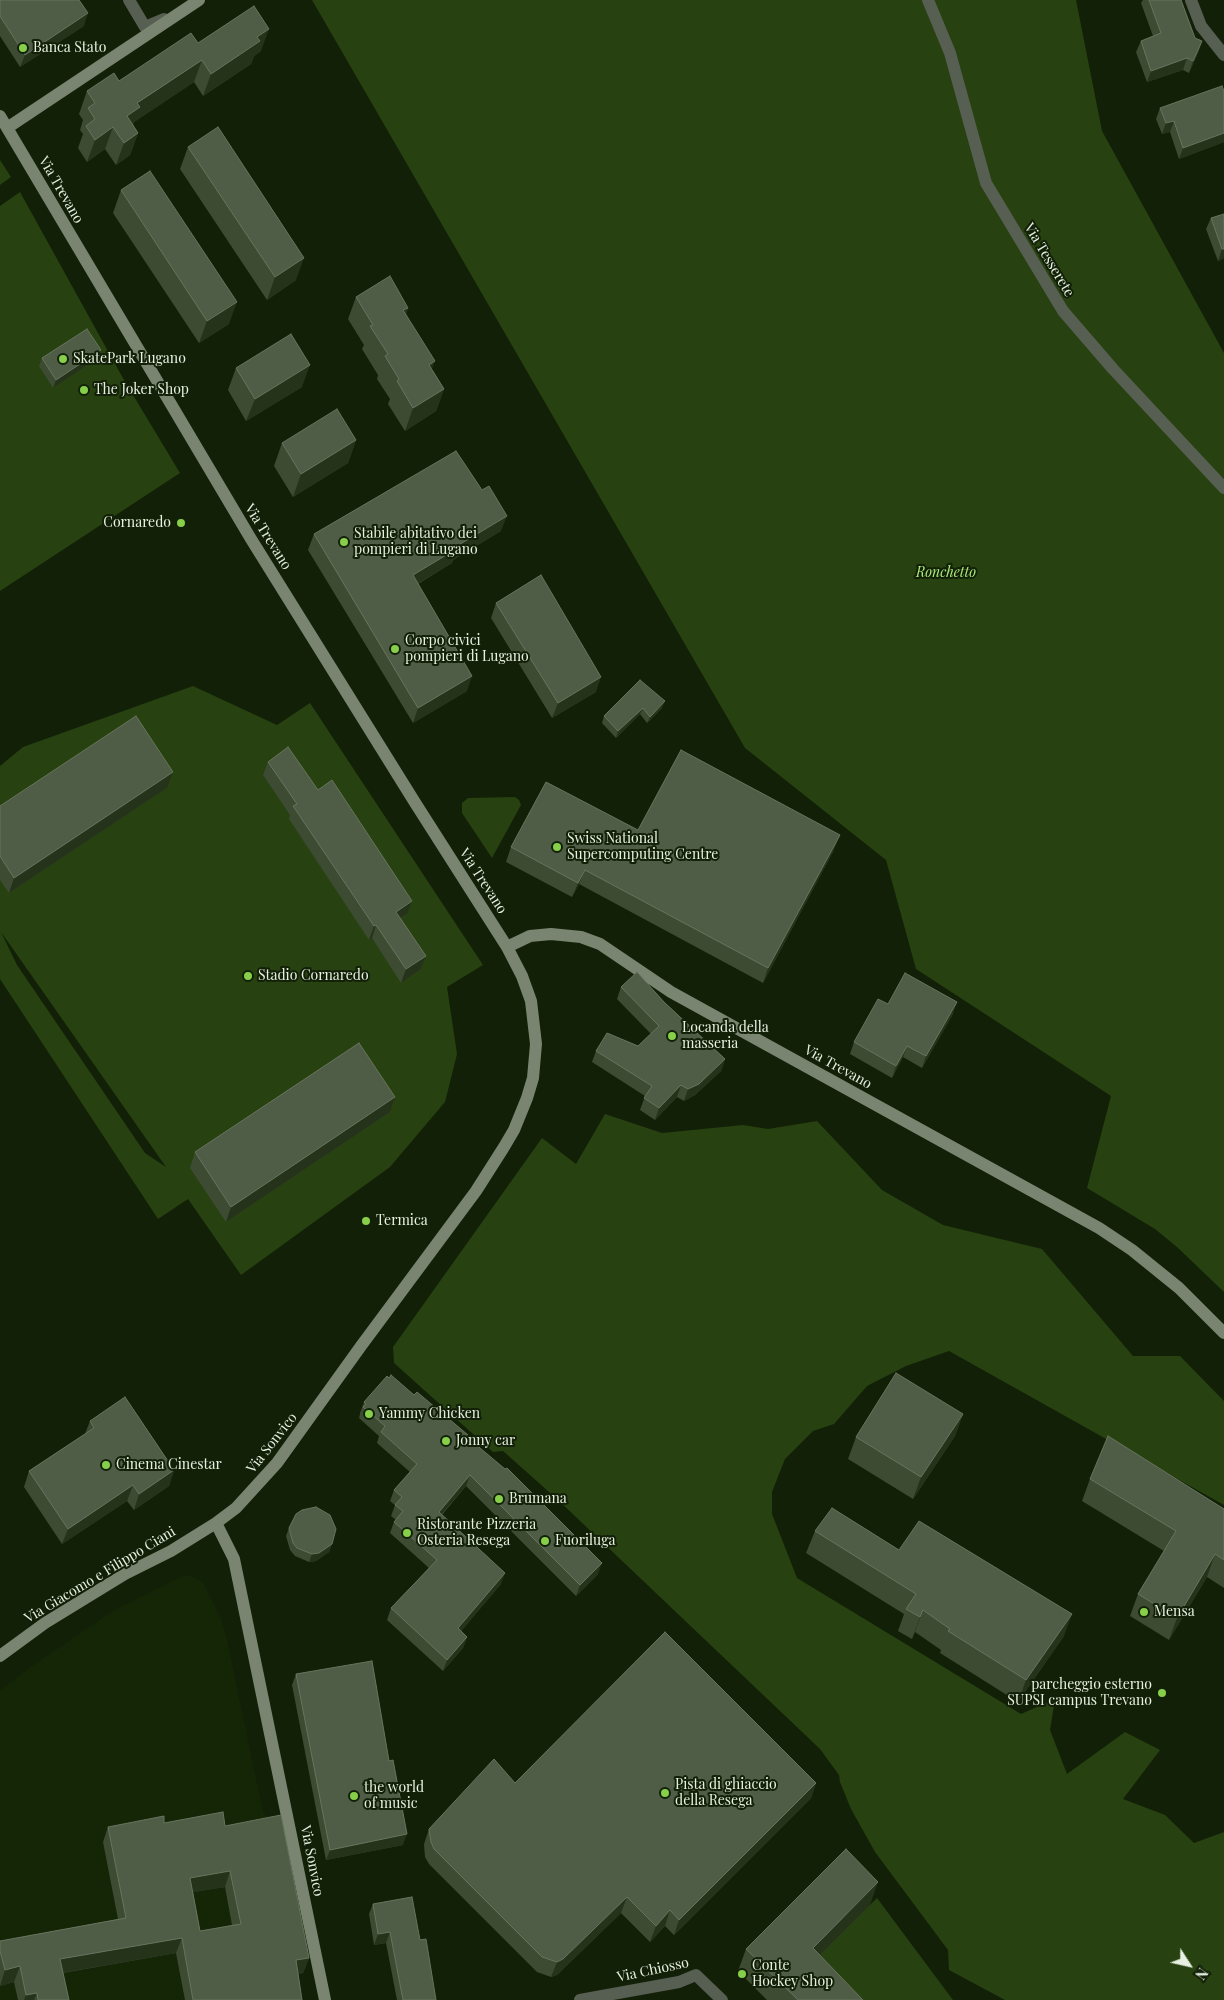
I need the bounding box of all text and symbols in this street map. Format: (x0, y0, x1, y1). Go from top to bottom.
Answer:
place label: Banca Stato (33, 40, 106, 56)
marker: Banca Stato (17, 42, 29, 54)
street label: Via Trevano (35, 154, 87, 226)
street label: Via Tesserete (1020, 220, 1078, 300)
place label: SkatePark Lugano (73, 351, 186, 367)
marker: SkatePark Lugano (57, 353, 69, 365)
place label: The Joker Shop (94, 382, 189, 398)
marker: The Joker Shop (78, 384, 90, 396)
street label: Via Trevano (241, 501, 295, 573)
place label: Cornaredo (103, 515, 171, 531)
marker: Cornaredo (175, 517, 187, 529)
place label: Stabile abitativo dei pompieri di Lugano (354, 526, 478, 558)
marker: Stabile abitativo dei pompieri di Lugano (338, 536, 350, 548)
park label: Ronchetto (916, 565, 976, 581)
place label: Corpo civici pompieri di Lugano (405, 633, 529, 666)
marker: Corpo civici pompieri di Lugano (389, 643, 401, 655)
place label: Swiss National Supercomputing Centre (567, 831, 718, 864)
marker: Swiss National Supercomputing Centre (551, 841, 563, 853)
street label: Via Trevano (456, 845, 510, 917)
place label: Stadio Cornaredo (258, 968, 369, 984)
marker: Stadio Cornaredo (242, 970, 254, 982)
place label: Locanda della masseria (682, 1020, 769, 1052)
marker: Locanda della masseria (666, 1030, 678, 1042)
street label: Via Trevano (801, 1042, 875, 1092)
place label: Termica (376, 1213, 428, 1229)
marker: Termica (360, 1215, 372, 1227)
place label: Yammy Chicken (379, 1406, 480, 1422)
marker: Yammy Chicken (363, 1408, 375, 1420)
street label: Via Sonvico (243, 1410, 301, 1476)
place label: Jonny car (456, 1433, 515, 1449)
marker: Jonny car (440, 1435, 452, 1447)
place label: Cinema Cinestar (116, 1457, 222, 1473)
marker: Cinema Cinestar (100, 1459, 112, 1471)
place label: Brumana (509, 1491, 567, 1507)
marker: Brumana (493, 1493, 505, 1505)
place label: Ristorante Pizzeria Osteria Resega (417, 1517, 536, 1550)
street label: Via Giacomo e Filippo Ciani (21, 1523, 179, 1627)
marker: Ristorante Pizzeria Osteria Resega (401, 1527, 413, 1539)
place label: Fuoriluga (555, 1533, 615, 1549)
marker: Fuoriluga (539, 1535, 551, 1547)
place label: Mensa (1154, 1604, 1195, 1620)
marker: Mensa (1138, 1606, 1150, 1618)
place label: parcheggio esterno SUPSI campus Trevano (1007, 1677, 1152, 1710)
marker: parcheggio esterno SUPSI campus Trevano (1156, 1687, 1168, 1699)
place label: Pista di ghiaccio della Resega (675, 1777, 777, 1810)
place label: the world of music (364, 1780, 424, 1812)
marker: Pista di ghiaccio della Resega (659, 1787, 671, 1799)
marker: the world of music (348, 1790, 360, 1802)
street label: Via Sonvico (297, 1824, 327, 1898)
north arrow (1164, 1940, 1214, 1990)
street label: Via Chiosso (616, 1954, 690, 1986)
place label: Conte Hockey Shop (752, 1958, 833, 1990)
text: N (1191, 1964, 1212, 1983)
marker: Conte Hockey Shop (736, 1968, 748, 1980)

